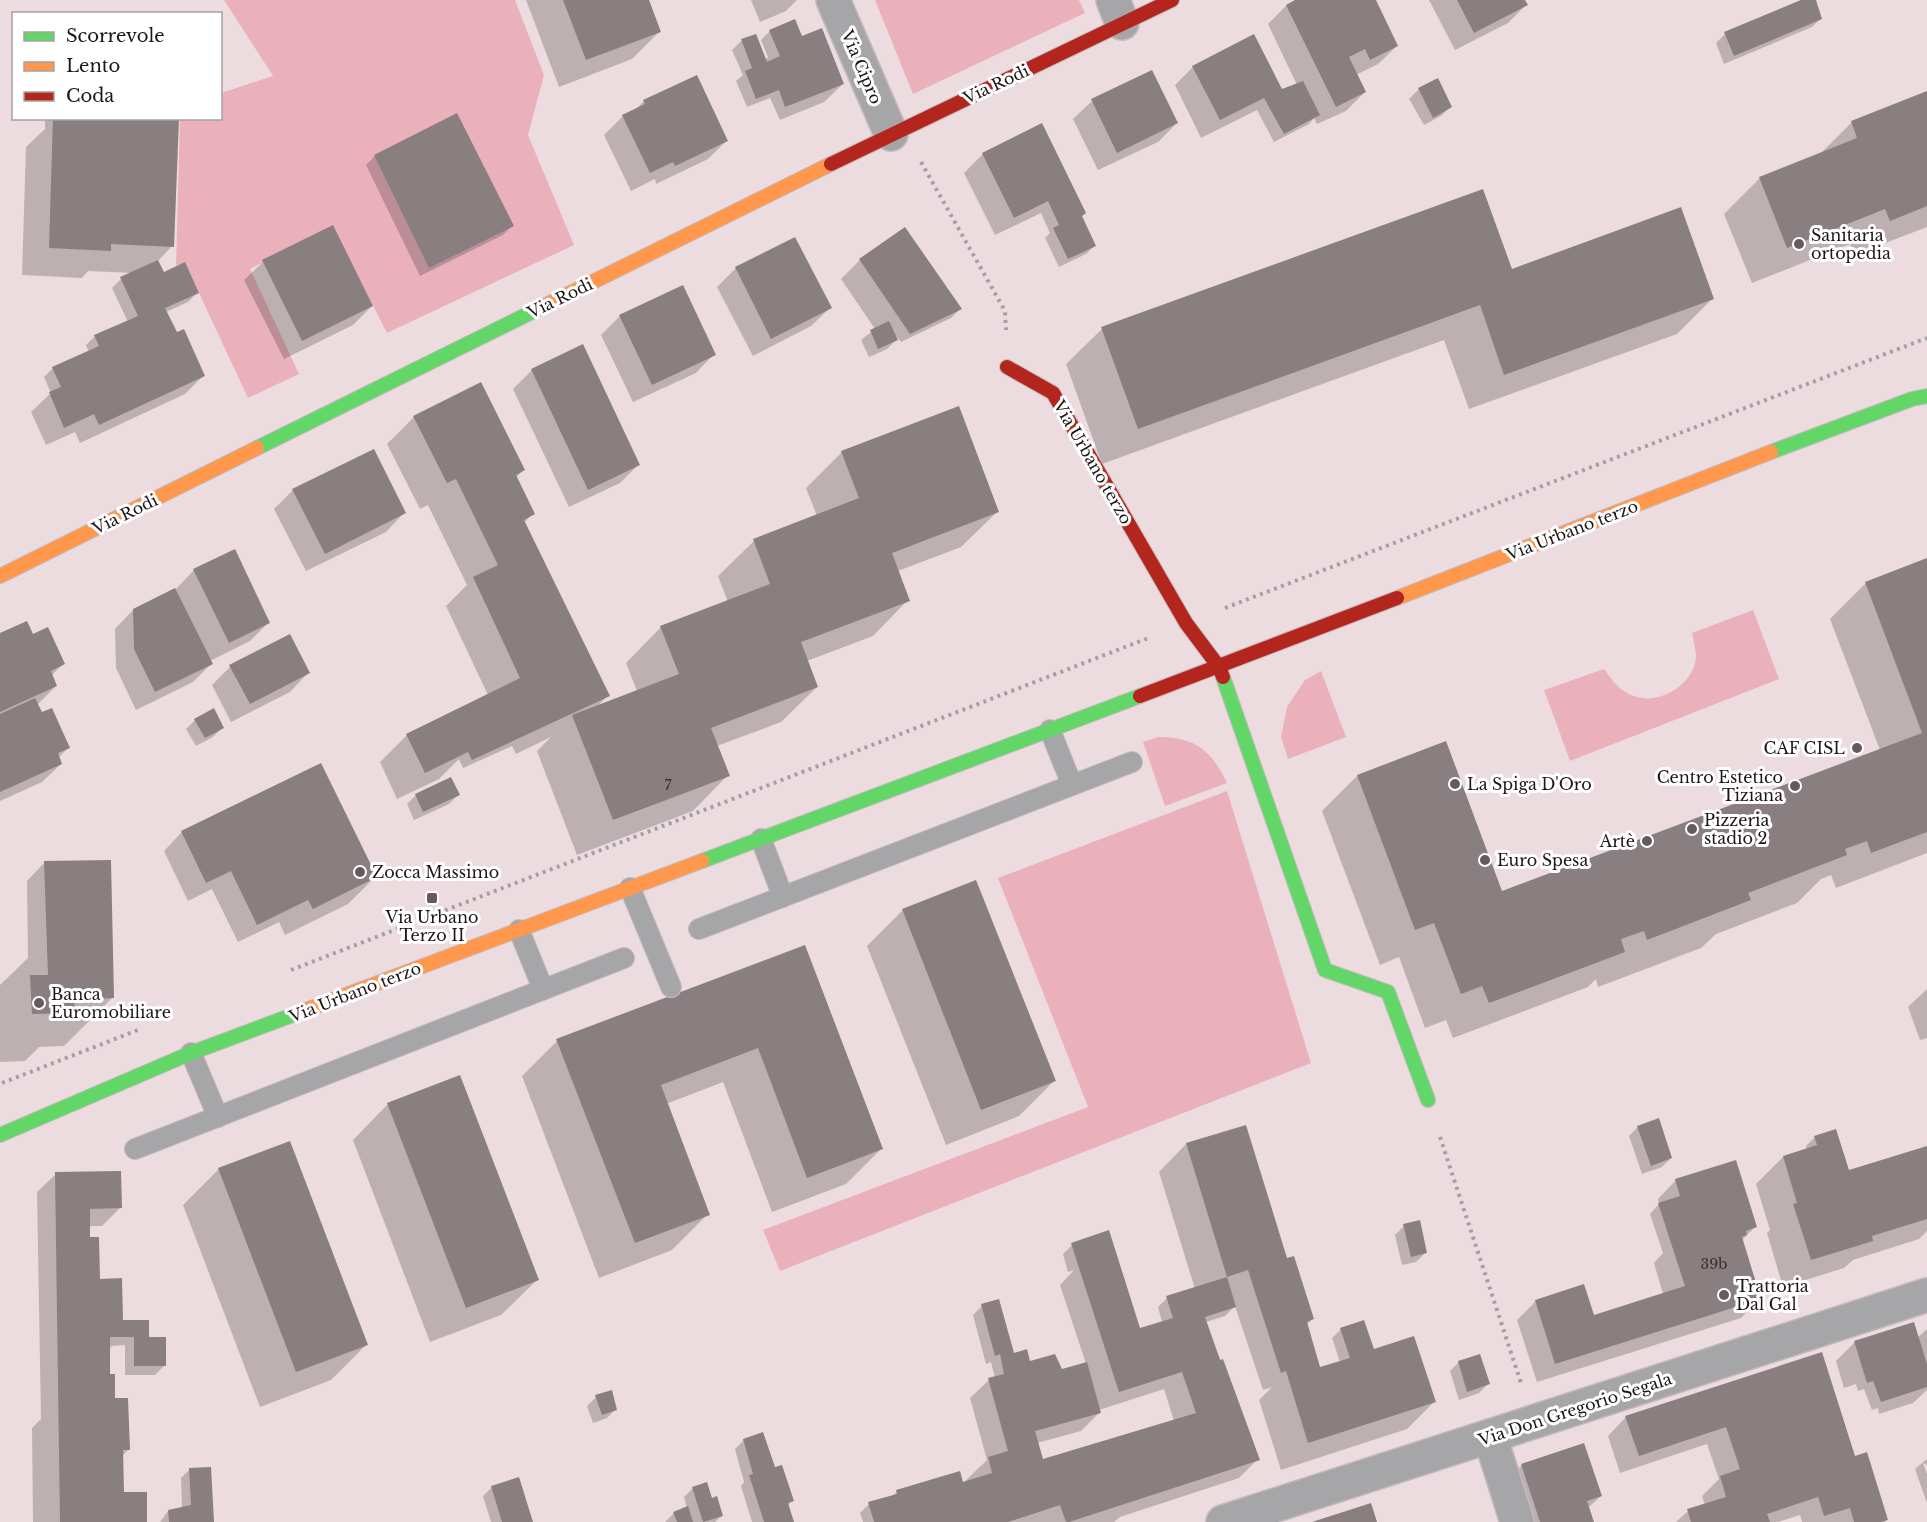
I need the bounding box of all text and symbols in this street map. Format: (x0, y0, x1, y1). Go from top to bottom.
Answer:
legend (12, 12, 222, 120)
text: Scorrevole (66, 25, 165, 47)
street label: Via Cipro (837, 26, 886, 107)
text: Lento (66, 55, 120, 77)
street label: Via Rodi (959, 60, 1033, 108)
text: Coda (66, 85, 114, 107)
place label: Sanitaria ortopedia (1811, 225, 1891, 263)
marker: Sanitaria ortopedia (1792, 237, 1806, 251)
street label: Via Rodi (523, 273, 596, 323)
street label: Via Urbano terzo (1049, 396, 1137, 527)
street label: Via Rodi (88, 489, 161, 539)
street label: Via Urbano terzo (1502, 496, 1641, 565)
place label: CAF CISL (1764, 738, 1845, 758)
marker: CAF CISL (1850, 741, 1864, 755)
place label: Centro Estetico Tiziana (1657, 767, 1783, 805)
place label: La Spiga D'Oro (1467, 774, 1592, 794)
house number: 7 (664, 776, 672, 794)
marker: La Spiga D'Oro (1448, 777, 1462, 791)
marker: Centro Estetico Tiziana (1788, 779, 1802, 793)
place label: Pizzeria stadio 2 (1704, 810, 1770, 848)
marker: Pizzeria stadio 2 (1685, 822, 1699, 836)
place label: Artè (1599, 831, 1635, 851)
marker: Artè (1640, 834, 1654, 848)
place label: Euro Spesa (1497, 850, 1588, 870)
marker: Euro Spesa (1478, 853, 1492, 867)
place label: Zocca Massimo (372, 862, 499, 882)
marker: Zocca Massimo (353, 865, 367, 879)
marker: Via Urbano Terzo II (425, 891, 439, 905)
place label: Via Urbano Terzo II (385, 907, 478, 945)
street label: Via Urbano terzo (285, 958, 424, 1027)
place label: Banca Euromobiliare (51, 984, 171, 1022)
marker: Banca Euromobiliare (32, 996, 46, 1010)
house number: 39b (1701, 1255, 1727, 1273)
place label: Trattoria Dal Gal (1736, 1276, 1809, 1314)
marker: Trattoria Dal Gal (1717, 1288, 1731, 1302)
street label: Via Don Gregorio Segala (1475, 1368, 1674, 1450)

